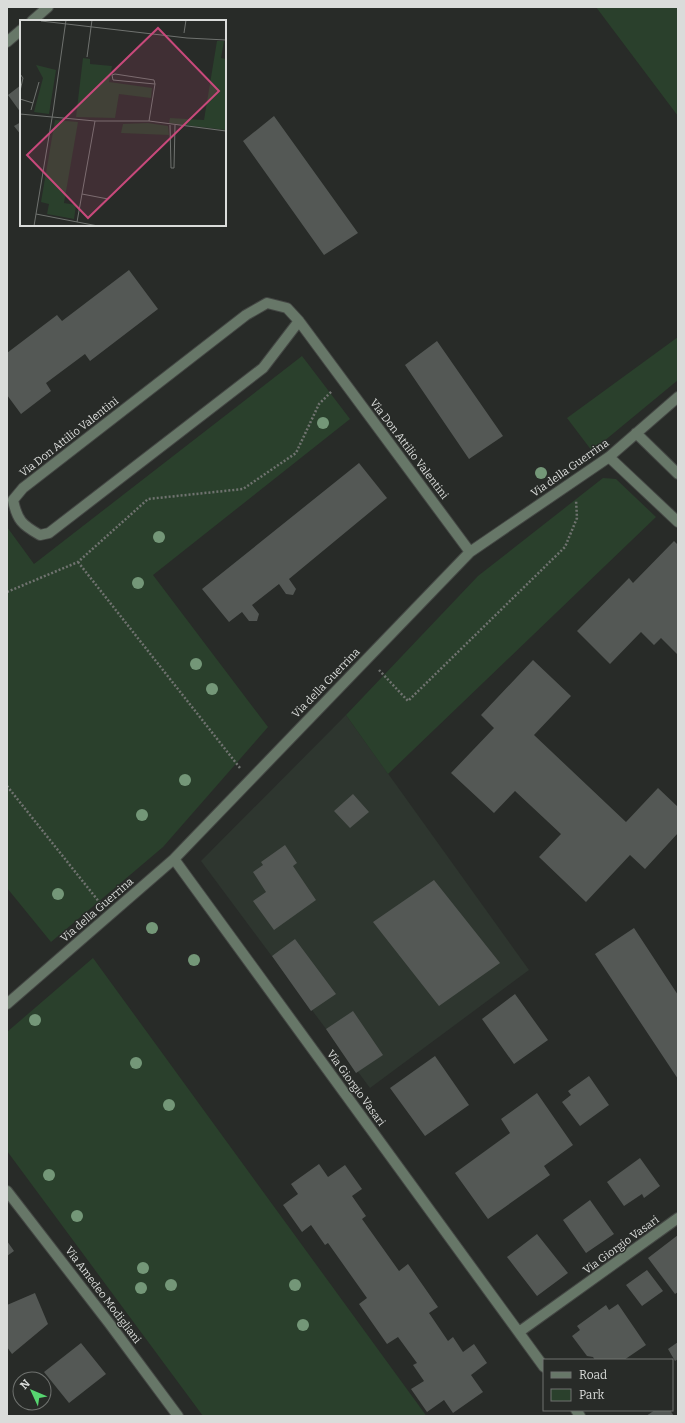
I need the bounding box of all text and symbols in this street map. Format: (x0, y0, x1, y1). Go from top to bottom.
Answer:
inset map (20, 20, 226, 226)
street label: Via Don Attilio Valentini (17, 394, 122, 480)
street label: Via Don Attilio Valentini (367, 396, 451, 502)
street label: Via della Guerrina (529, 436, 611, 500)
street label: Via della Guerrina (289, 645, 363, 721)
street label: Via della Guerrina (58, 875, 136, 945)
street label: Via Giorgio Vasari (324, 1048, 388, 1129)
street label: Via Giorgio Vasari (581, 1213, 662, 1277)
street label: Via Amedeo Modigliani (62, 1244, 144, 1347)
legend (543, 1359, 673, 1411)
text: Road (579, 1368, 607, 1382)
north arrow (12, 1371, 52, 1411)
text: N (18, 1376, 33, 1392)
text: Park (579, 1388, 605, 1402)

